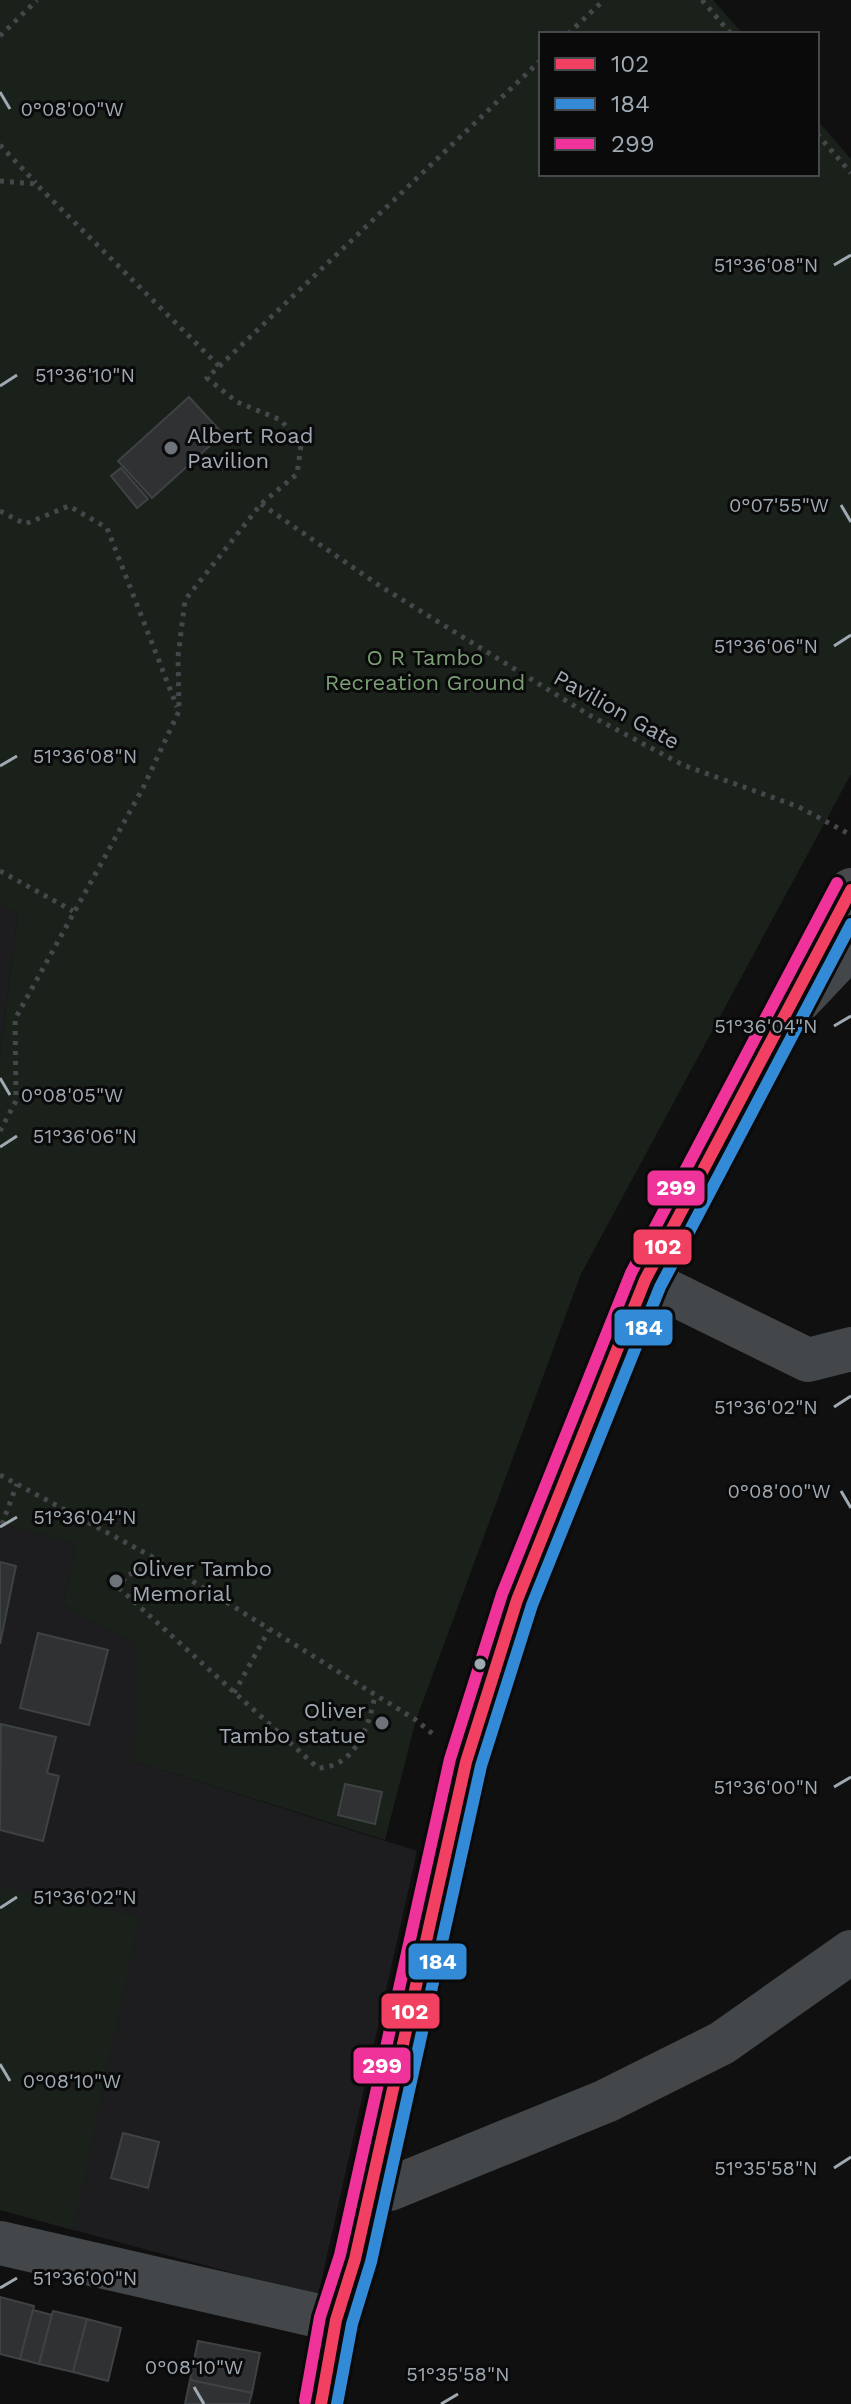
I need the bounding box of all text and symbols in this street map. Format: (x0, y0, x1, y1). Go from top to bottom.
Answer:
legend (539, 32, 819, 176)
text: 102 (611, 50, 649, 78)
text: 184 (611, 90, 650, 118)
text: 0°08'00"W (20, 97, 124, 121)
text: 299 (611, 130, 655, 158)
text: 51°36'08"N (714, 253, 818, 277)
text: 51°36'10"N (35, 363, 135, 387)
place label: Albert Road Pavilion (187, 423, 313, 473)
marker: Albert Road Pavilion (162, 439, 180, 457)
text: 0°07'55"W (729, 493, 829, 517)
text: 51°36'06"N (714, 634, 818, 658)
park label: O R Tambo Recreation Ground (325, 645, 525, 695)
street label: Pavilion Gate (550, 665, 684, 754)
text: 51°36'08"N (33, 744, 137, 768)
text: 51°36'04"N (714, 1014, 818, 1038)
text: 0°08'05"W (21, 1083, 123, 1107)
text: 51°36'06"N (33, 1124, 137, 1148)
line badge: 299 (646, 1169, 706, 1207)
text: 299 (656, 1175, 696, 1200)
line badge: 102 (632, 1228, 693, 1266)
text: 102 (645, 1234, 681, 1259)
line badge: 184 (613, 1308, 674, 1347)
text: 184 (625, 1315, 663, 1340)
text: 51°36'02"N (714, 1395, 818, 1419)
text: 0°08'00"W (727, 1479, 831, 1503)
text: 51°36'04"N (33, 1505, 137, 1529)
place label: Oliver Tambo Memorial (132, 1556, 272, 1606)
marker: Oliver Tambo Memorial (107, 1572, 125, 1590)
unlabelled marker (472, 1656, 488, 1672)
place label: Oliver Tambo statue (219, 1698, 366, 1748)
marker: Oliver Tambo statue (373, 1714, 391, 1732)
text: 51°36'00"N (714, 1775, 818, 1799)
text: 51°36'02"N (33, 1885, 137, 1909)
line badge: 184 (407, 1942, 468, 1981)
text: 184 (419, 1949, 457, 1974)
line badge: 102 (380, 1992, 441, 2030)
text: 102 (392, 1999, 428, 2024)
line badge: 299 (352, 2046, 412, 2085)
text: 299 (362, 2053, 402, 2078)
text: 0°08'10"W (23, 2069, 121, 2093)
text: 51°35'58"N (714, 2156, 818, 2180)
text: 51°36'00"N (33, 2266, 137, 2290)
text: 0°08'10"W (145, 2355, 243, 2379)
text: 51°35'58"N (406, 2362, 510, 2386)

